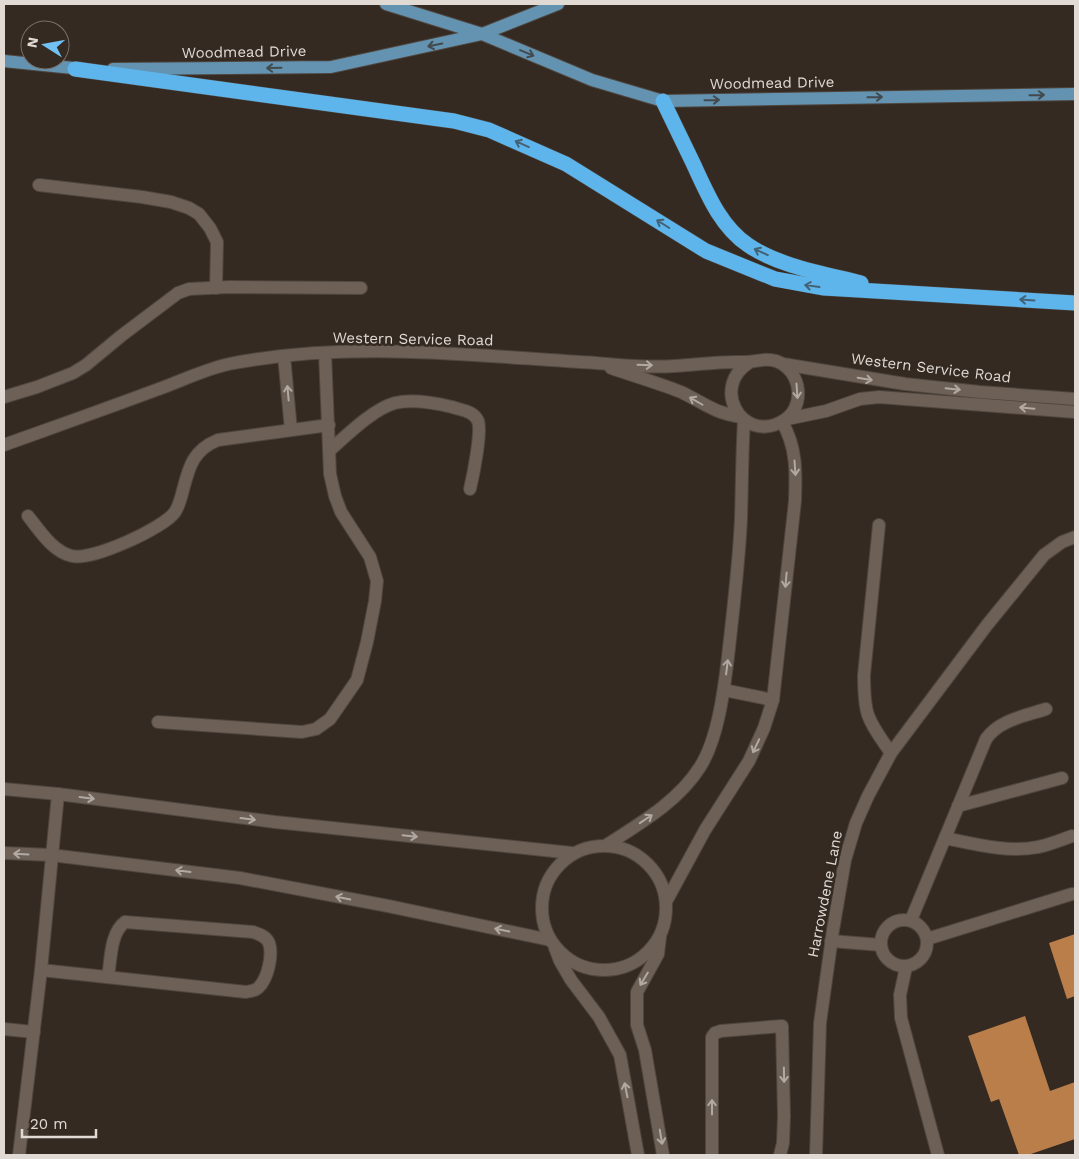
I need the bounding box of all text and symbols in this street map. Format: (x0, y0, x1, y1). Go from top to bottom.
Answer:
north arrow (20, 20, 70, 70)
text: N (23, 36, 41, 49)
one-way arrow (427, 40, 443, 50)
street label: Woodmead Drive (182, 42, 306, 62)
one-way arrow (519, 48, 534, 58)
one-way arrow (267, 63, 283, 72)
street label: Woodmead Drive (710, 73, 834, 93)
one-way arrow (1028, 90, 1045, 100)
one-way arrow (866, 93, 882, 102)
one-way arrow (704, 95, 720, 105)
one-way arrow (515, 139, 530, 148)
one-way arrow (657, 219, 671, 229)
one-way arrow (754, 246, 769, 256)
one-way arrow (804, 281, 820, 291)
one-way arrow (1019, 296, 1035, 305)
street label: Western Service Road (332, 329, 494, 349)
street label: Western Service Road (850, 349, 1012, 387)
one-way arrow (636, 361, 652, 370)
one-way arrow (857, 374, 873, 384)
one-way arrow (793, 382, 802, 398)
one-way arrow (945, 385, 961, 394)
one-way arrow (283, 386, 292, 402)
one-way arrow (688, 396, 703, 406)
one-way arrow (1019, 404, 1035, 413)
one-way arrow (791, 460, 800, 476)
one-way arrow (781, 571, 791, 587)
one-way arrow (722, 659, 732, 675)
one-way arrow (751, 738, 760, 753)
one-way arrow (79, 793, 95, 803)
one-way arrow (240, 814, 256, 824)
one-way arrow (638, 814, 652, 824)
street label: Harrowdene Lane (804, 829, 846, 959)
one-way arrow (401, 832, 417, 841)
one-way arrow (14, 849, 30, 858)
one-way arrow (175, 866, 191, 876)
one-way arrow (336, 892, 352, 902)
one-way arrow (495, 925, 511, 934)
one-way arrow (638, 972, 648, 986)
one-way arrow (779, 1066, 788, 1082)
one-way arrow (621, 1082, 631, 1098)
one-way arrow (707, 1099, 717, 1115)
scale bar (22, 1106, 96, 1138)
text: 20 m (30, 1115, 68, 1133)
one-way arrow (656, 1129, 666, 1145)

